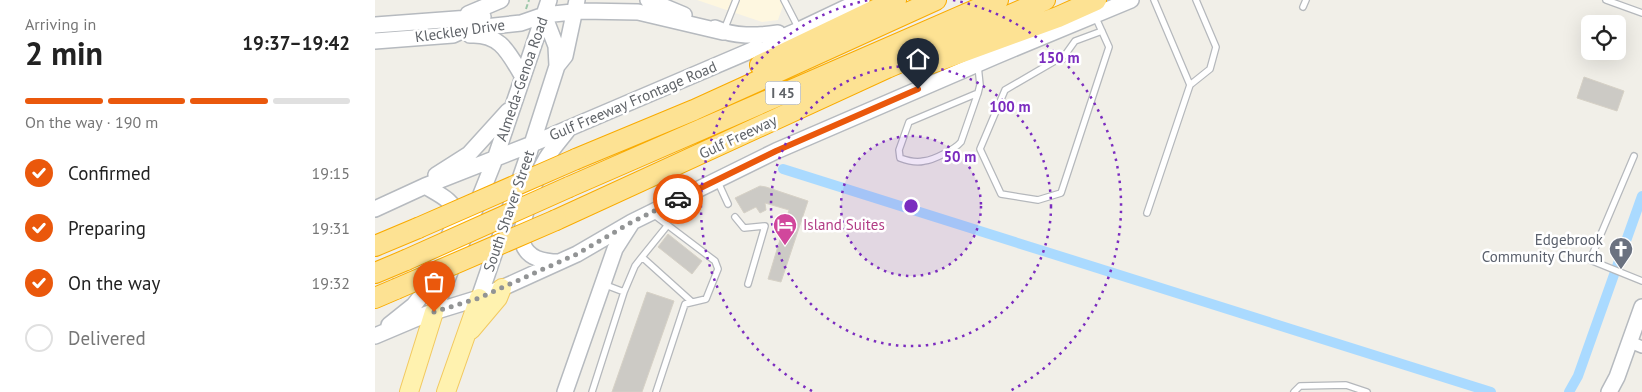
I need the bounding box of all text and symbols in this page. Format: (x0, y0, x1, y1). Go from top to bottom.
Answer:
text: Arriving in (25, 14, 96, 34)
street label: Almeda-Genoa Road (491, 14, 552, 143)
street label: Kleckley Drive (414, 15, 506, 46)
map controls (1581, 15, 1626, 60)
button: locate (1581, 15, 1626, 60)
text: 19:37–19:42 (242, 31, 350, 55)
text: 2 min (25, 32, 103, 74)
pin (897, 38, 939, 89)
icon: home (904, 45, 932, 73)
text: 150 m (1038, 48, 1080, 67)
street label: Gulf Freeway Frontage Road (546, 57, 719, 144)
road number: I 45 (765, 82, 801, 105)
text: 100 m (989, 97, 1031, 116)
street label: Gulf Freeway (696, 110, 780, 163)
text: On the way · 190 m (25, 112, 158, 132)
text: 50 m (944, 147, 976, 166)
street label: South Shaver Street (479, 148, 538, 274)
icon: check (25, 159, 53, 187)
text: Confirmed (68, 161, 151, 185)
text: 19:15 (312, 163, 350, 183)
courier (653, 174, 703, 224)
icon: car (664, 185, 692, 213)
centre of rings (902, 197, 920, 215)
hotel icon: Island Suites (772, 212, 798, 246)
icon: check (25, 214, 53, 242)
place label: Island Suites (803, 215, 885, 234)
text: Preparing (68, 216, 146, 240)
text: 19:31 (312, 218, 350, 238)
place label: Edgebrook Community Church (1482, 230, 1604, 266)
church icon: Edgebrook Community Church (1608, 236, 1634, 270)
pin (413, 261, 455, 312)
icon: bag (420, 268, 448, 296)
icon: check (25, 269, 53, 297)
text: On the way (68, 271, 160, 295)
text: 19:32 (312, 273, 350, 293)
text: Delivered (68, 326, 146, 350)

